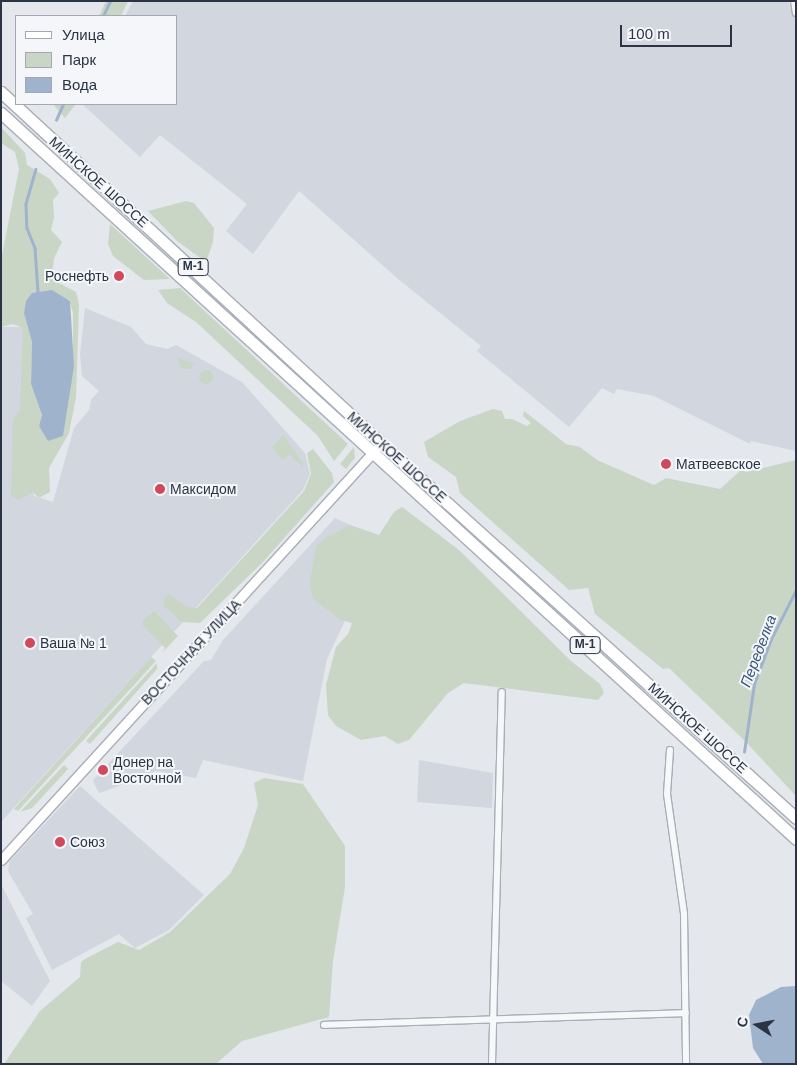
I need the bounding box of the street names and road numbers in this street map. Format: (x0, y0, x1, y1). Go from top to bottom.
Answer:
street label: МИНСКОЕ ШОССЕ (46, 133, 152, 231)
road number: М-1 (177, 258, 209, 276)
street label: МИНСКОЕ ШОССЕ (344, 408, 450, 506)
street label: ВОСТОЧНАЯ УЛИЦА (138, 596, 244, 708)
road number: М-1 (569, 636, 601, 654)
street label: МИНСКОЕ ШОССЕ (645, 679, 751, 777)

